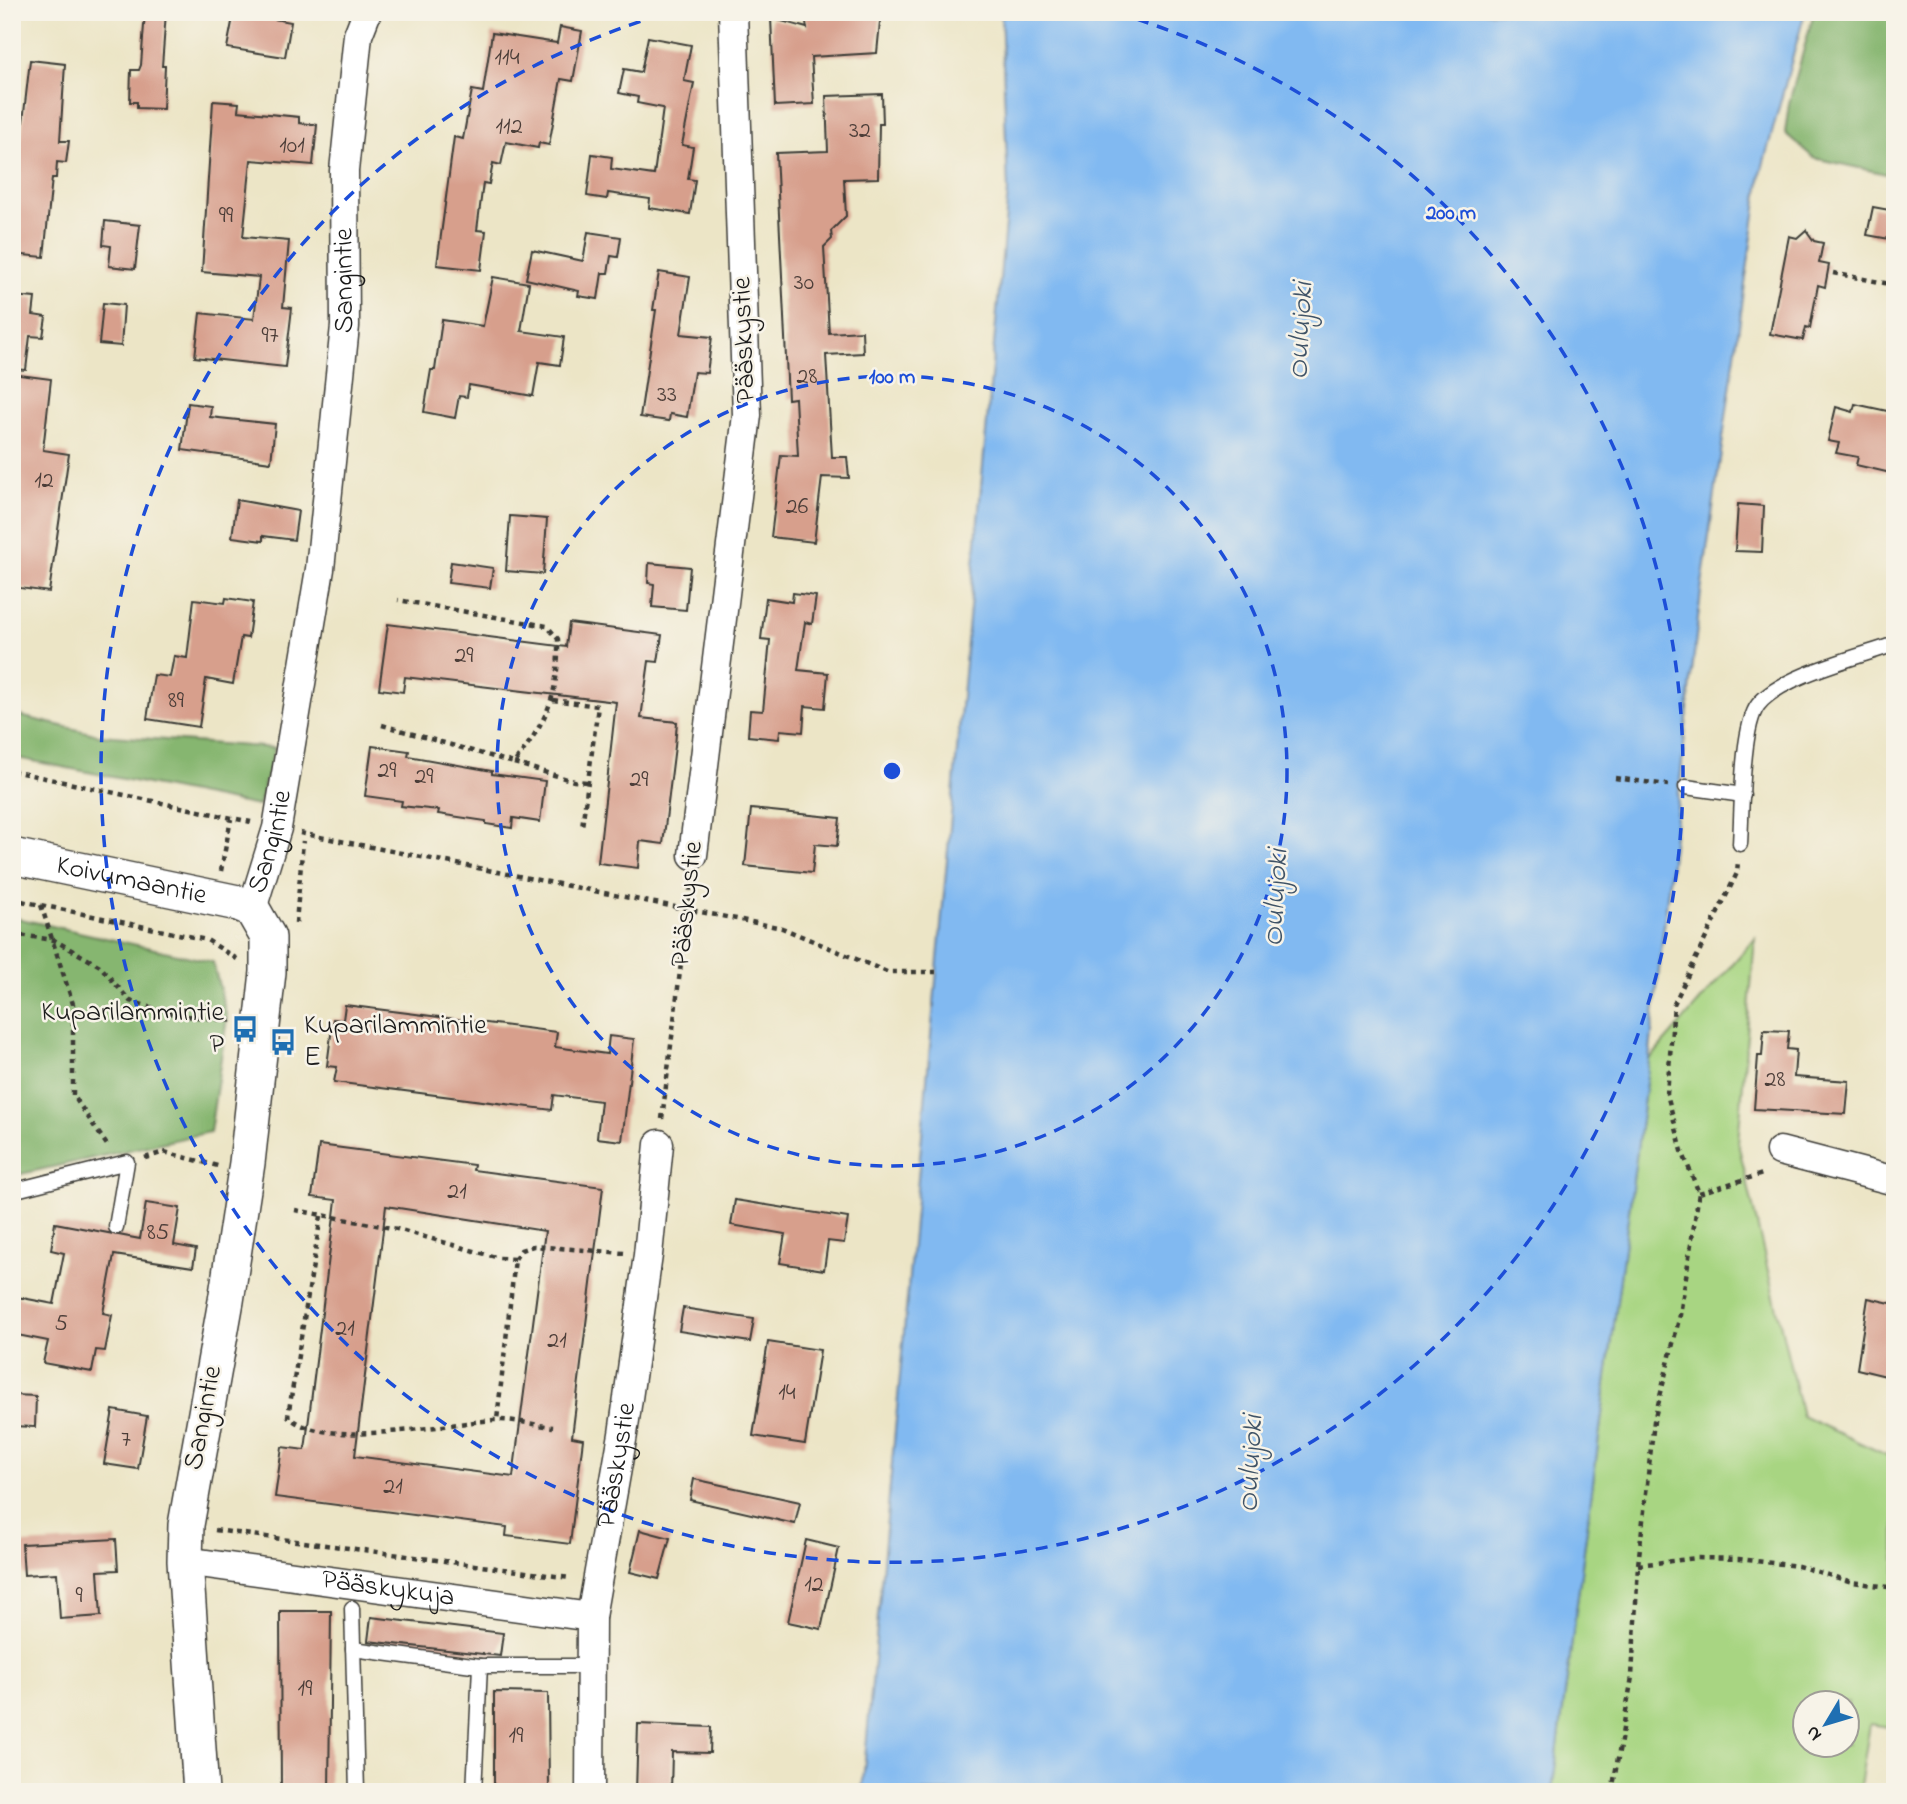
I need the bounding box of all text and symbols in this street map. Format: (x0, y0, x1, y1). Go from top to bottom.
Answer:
house number: 114 (494, 41, 520, 76)
house number: 112 (495, 110, 523, 145)
house number: 32 (849, 114, 871, 149)
house number: 101 (279, 129, 305, 164)
house number: 99 (219, 199, 234, 234)
text: 200 m (1425, 199, 1476, 229)
street label: Sangintie (324, 227, 366, 333)
house number: 30 (794, 266, 814, 301)
street label: Pääskystie (722, 276, 768, 404)
water label: Oulujoki (1277, 278, 1327, 381)
house number: 97 (261, 319, 279, 354)
house number: 28 (797, 360, 817, 395)
text: 100 m (869, 363, 915, 393)
house number: 33 (657, 378, 677, 413)
house number: 12 (34, 464, 54, 499)
house number: 26 (786, 490, 809, 525)
house number: 29 (454, 639, 474, 674)
house number: 89 (168, 684, 185, 719)
house number: 29 (377, 754, 397, 789)
centre of rings (880, 759, 904, 783)
house number: 29 (414, 760, 434, 795)
house number: 29 (629, 763, 649, 798)
street label: Sangintie (238, 787, 304, 899)
street label: Pääskystie (661, 839, 715, 969)
street label: Koivumaantie (52, 845, 211, 917)
water label: Oulujoki (1252, 845, 1302, 948)
place label: Kuparilammintie P (41, 993, 224, 1066)
place label: Kuparilammintie E (304, 1006, 487, 1079)
bus stop icon: Kuparilammintie P (230, 1014, 260, 1044)
bus stop icon: Kuparilammintie E (268, 1027, 298, 1057)
house number: 28 (1765, 1063, 1785, 1098)
house number: 21 (447, 1175, 467, 1210)
house number: 85 (147, 1216, 170, 1251)
house number: 5 (54, 1307, 68, 1342)
house number: 21 (335, 1312, 355, 1347)
house number: 21 (547, 1324, 567, 1359)
street label: Sangintie (174, 1362, 234, 1474)
house number: 14 (778, 1376, 796, 1411)
street label: Pääskystie (586, 1400, 648, 1531)
water label: Oulujoki (1227, 1411, 1277, 1514)
house number: 7 (121, 1423, 131, 1458)
house number: 21 (383, 1470, 403, 1505)
street label: Pääskykuja (319, 1560, 457, 1618)
house number: 12 (804, 1568, 824, 1603)
house number: 9 (75, 1579, 83, 1614)
house number: 19 (298, 1672, 313, 1707)
north arrow (1792, 1688, 1862, 1758)
house number: 19 (509, 1719, 524, 1754)
text: N (1800, 1719, 1829, 1746)

